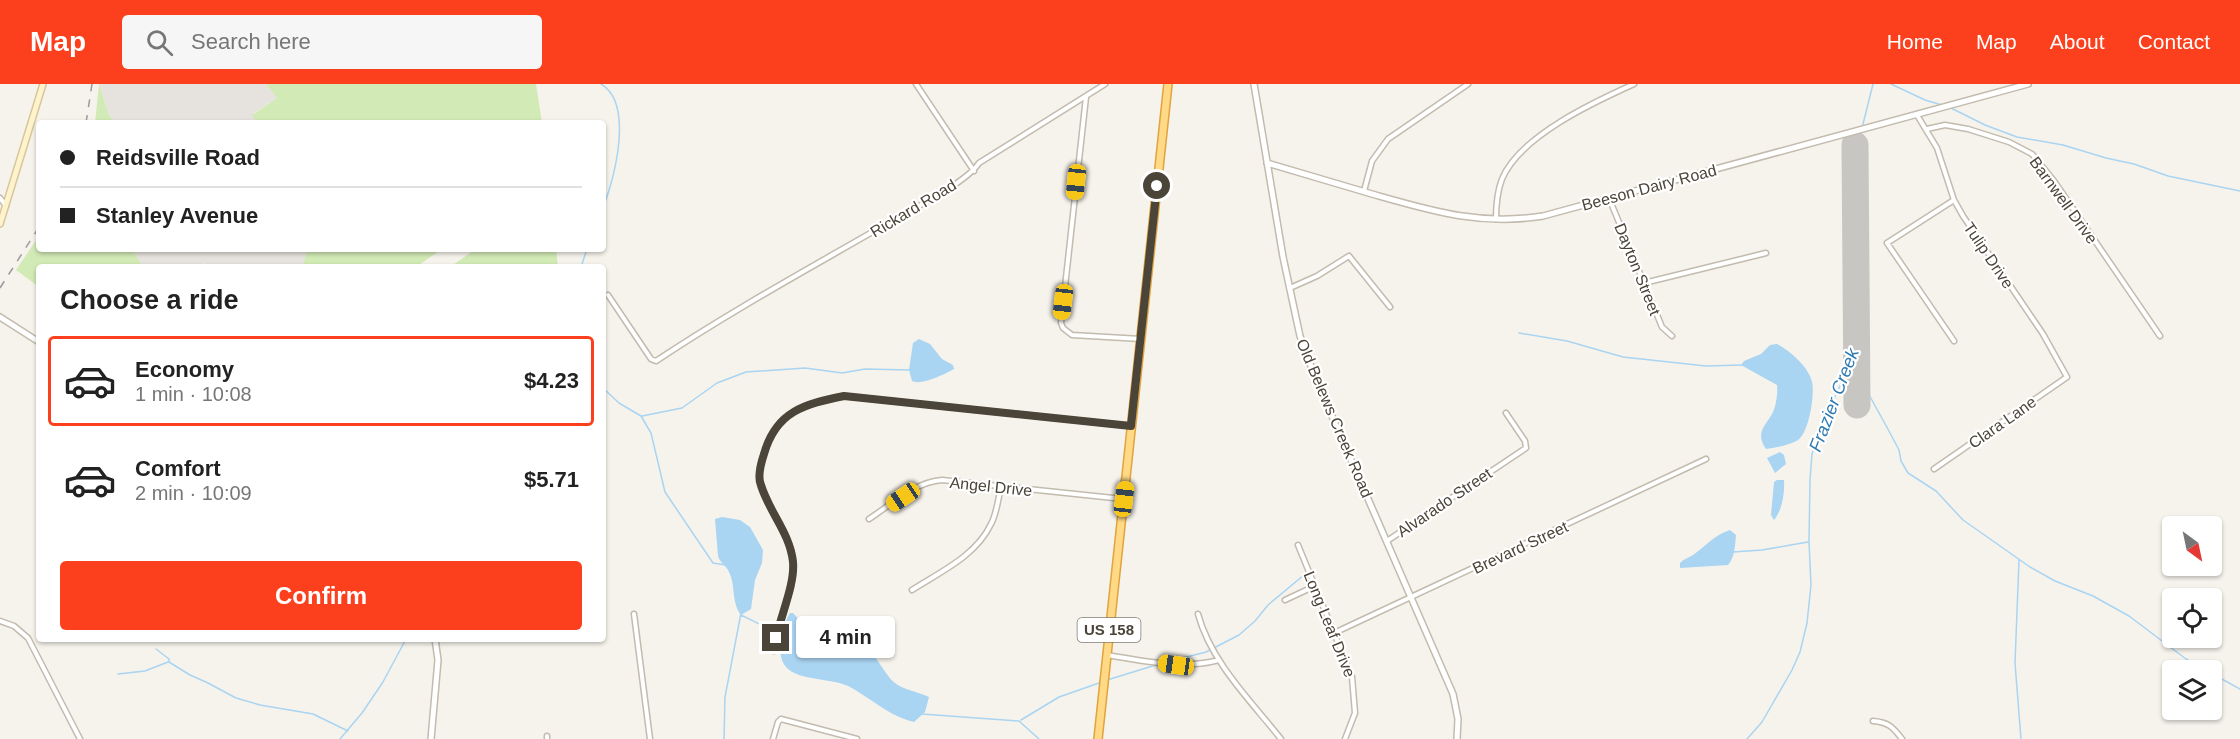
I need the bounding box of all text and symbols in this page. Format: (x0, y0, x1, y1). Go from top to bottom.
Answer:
search box (122, 15, 542, 69)
text: Map (30, 26, 86, 57)
icon: search (143, 26, 176, 59)
text: Search here (191, 29, 311, 54)
text: Home (1887, 30, 1943, 53)
text: Map (1976, 30, 2017, 53)
text: About (2050, 30, 2105, 53)
text: Contact (2138, 30, 2210, 53)
text: Reidsville Road (96, 145, 260, 170)
street label: Barnwell Drive (2026, 154, 2101, 247)
street label: Beeson Dairy Road (1580, 161, 1718, 214)
car (1065, 163, 1087, 201)
route start (1143, 172, 1170, 199)
street label: Rickard Road (867, 176, 959, 241)
text: Stanley Avenue (96, 203, 258, 228)
street label: Tulip Drive (1960, 219, 2017, 292)
street label: Dayton Street (1611, 221, 1664, 318)
car (1052, 283, 1074, 321)
text: Choose a ride (60, 285, 239, 315)
street label: Old Belews Creek Road (1293, 336, 1376, 500)
water label: Frazier Creek (1805, 345, 1863, 454)
icon: car (63, 354, 117, 408)
text: Economy (135, 357, 234, 382)
text: $4.23 (524, 368, 579, 393)
text: 1 min · 10:08 (135, 383, 252, 405)
street label: Clara Lane (1965, 393, 2039, 452)
icon: car (63, 453, 117, 507)
text: Comfort (135, 456, 221, 481)
street label: Alvarado Street (1394, 464, 1495, 540)
text: $5.71 (524, 467, 579, 492)
street label: Angel Drive (949, 474, 1033, 499)
car (883, 479, 923, 515)
car (1113, 480, 1135, 518)
text: 2 min · 10:09 (135, 482, 252, 504)
north arrow (2162, 516, 2222, 576)
map controls (2162, 516, 2222, 720)
street label: Brevard Street (1470, 518, 1571, 577)
button: Confirm (60, 561, 582, 630)
street label: Long Leaf Drive (1300, 569, 1359, 680)
button: locate (2162, 588, 2222, 648)
callout: 4 min (797, 617, 896, 659)
road number: US 158 (1078, 618, 1140, 642)
route end (762, 624, 789, 651)
text: 4 min (819, 626, 872, 648)
car (1157, 654, 1195, 676)
button: layers (2162, 660, 2222, 720)

